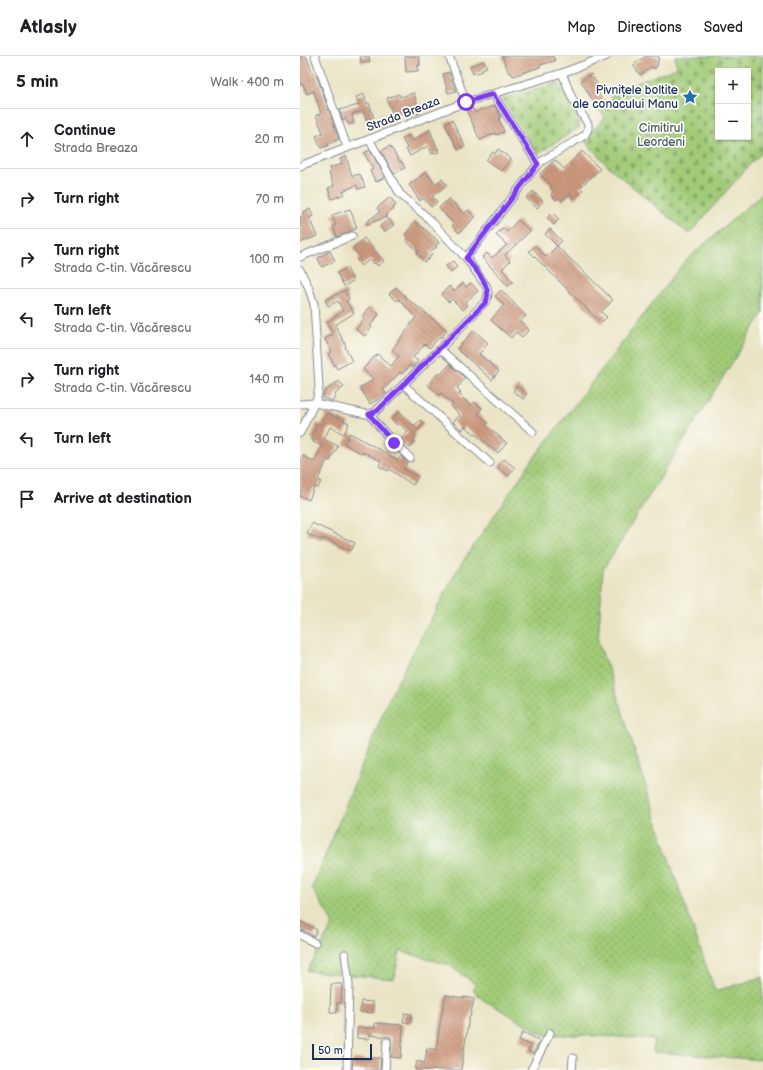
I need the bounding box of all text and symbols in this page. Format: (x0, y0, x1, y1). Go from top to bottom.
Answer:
text: Atlasly (20, 16, 77, 39)
text: Map (567, 19, 595, 36)
text: Directions (617, 19, 682, 36)
text: Saved (704, 19, 743, 36)
map controls (715, 68, 751, 140)
button: + (715, 68, 751, 104)
text: 5 min (16, 72, 59, 92)
text: Walk · 400 m (210, 74, 284, 90)
place label: Pivnițele boltite ale conacului Manu (572, 83, 678, 112)
place icon: Pivnițele boltite ale conacului Manu (681, 88, 699, 106)
route start (457, 93, 475, 111)
street label: Strada Breaza (364, 94, 442, 135)
button: − (715, 104, 751, 140)
text: Continue (54, 121, 116, 140)
park label: Cimitirul Leordeni (637, 121, 685, 150)
icon: ahead (16, 128, 38, 150)
text: 20 m (254, 131, 284, 147)
text: Strada Breaza (54, 140, 138, 156)
icon: right (16, 188, 38, 210)
text: Turn right (54, 189, 119, 208)
text: 70 m (256, 191, 284, 207)
text: Turn right (54, 241, 119, 260)
icon: right (16, 248, 38, 270)
text: 100 m (249, 251, 284, 267)
text: Strada C-tin. Văcărescu (54, 260, 191, 276)
text: Turn left (54, 301, 111, 320)
icon: left (16, 308, 38, 330)
text: 40 m (254, 311, 284, 327)
text: Strada C-tin. Văcărescu (54, 320, 191, 336)
text: Turn right (54, 361, 119, 380)
icon: right (16, 368, 38, 390)
text: 140 m (249, 371, 284, 387)
text: Strada C-tin. Văcărescu (54, 380, 191, 396)
icon: left (16, 428, 38, 450)
text: Turn left (54, 429, 111, 448)
text: 30 m (254, 431, 284, 447)
route end (385, 434, 403, 452)
icon: arrive (16, 488, 38, 510)
text: Arrive at destination (54, 489, 192, 508)
scale bar (312, 1042, 372, 1061)
text: 50 m (318, 1044, 343, 1057)

